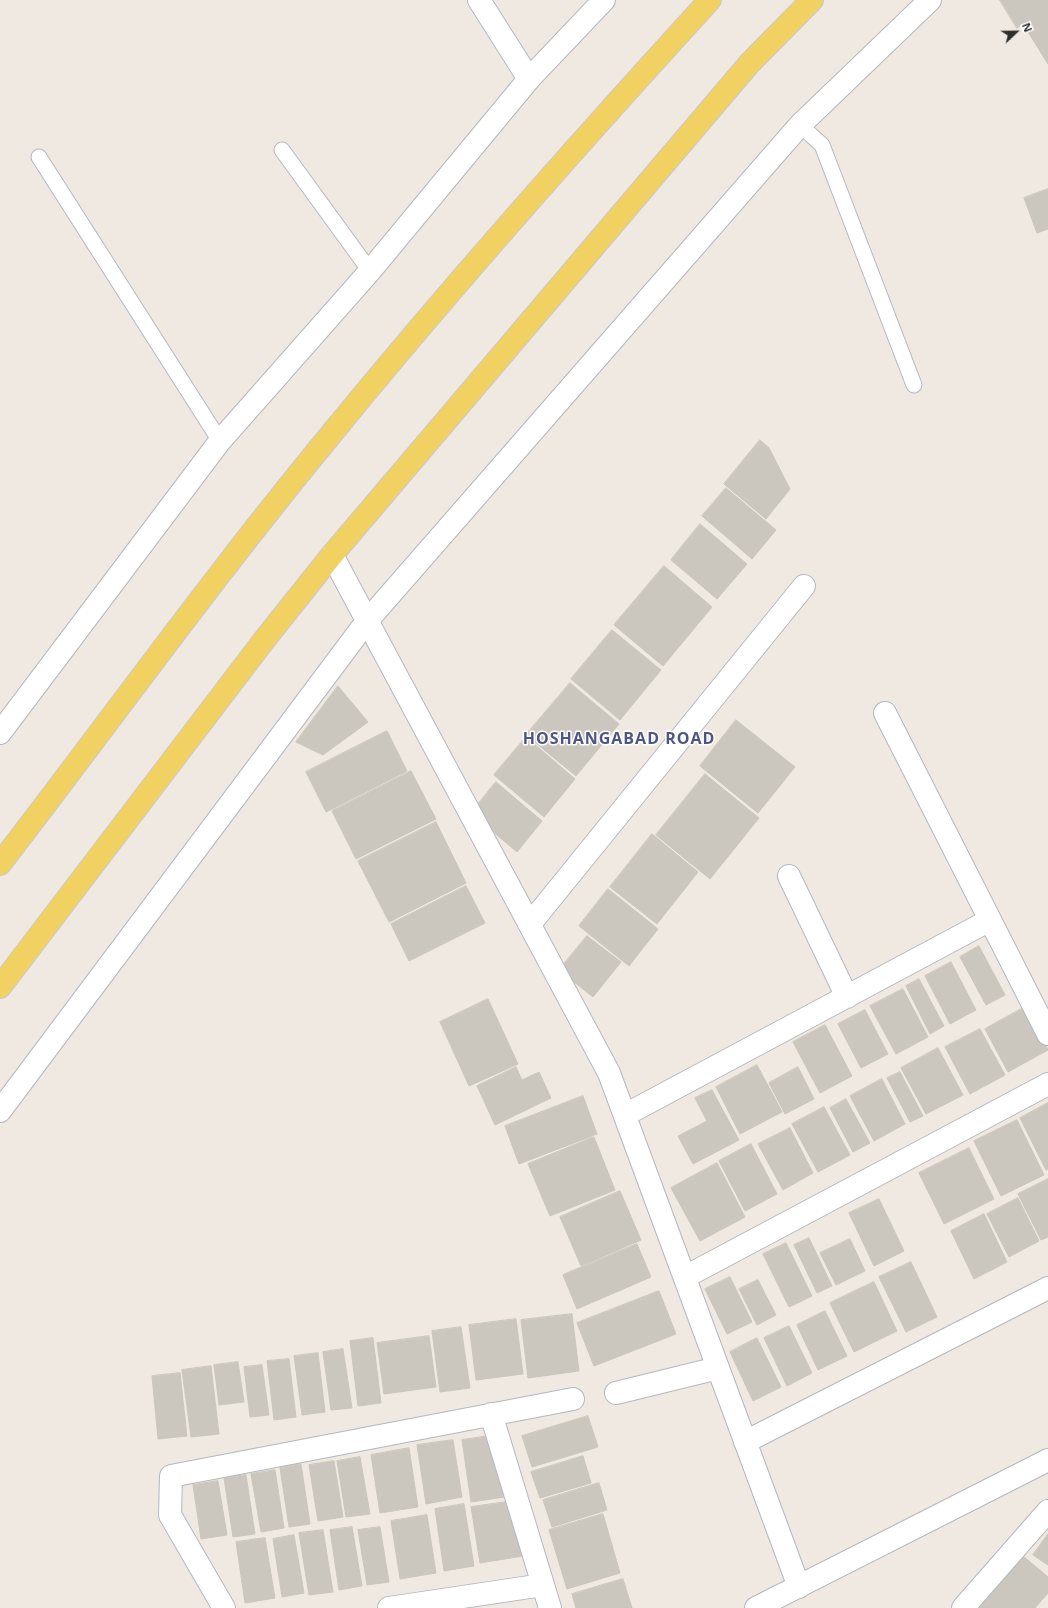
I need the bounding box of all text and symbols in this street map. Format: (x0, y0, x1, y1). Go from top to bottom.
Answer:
north arrow (996, 12, 1036, 52)
text: N (1019, 20, 1036, 34)
district label: HOSHANGABAD ROAD (523, 729, 715, 749)

